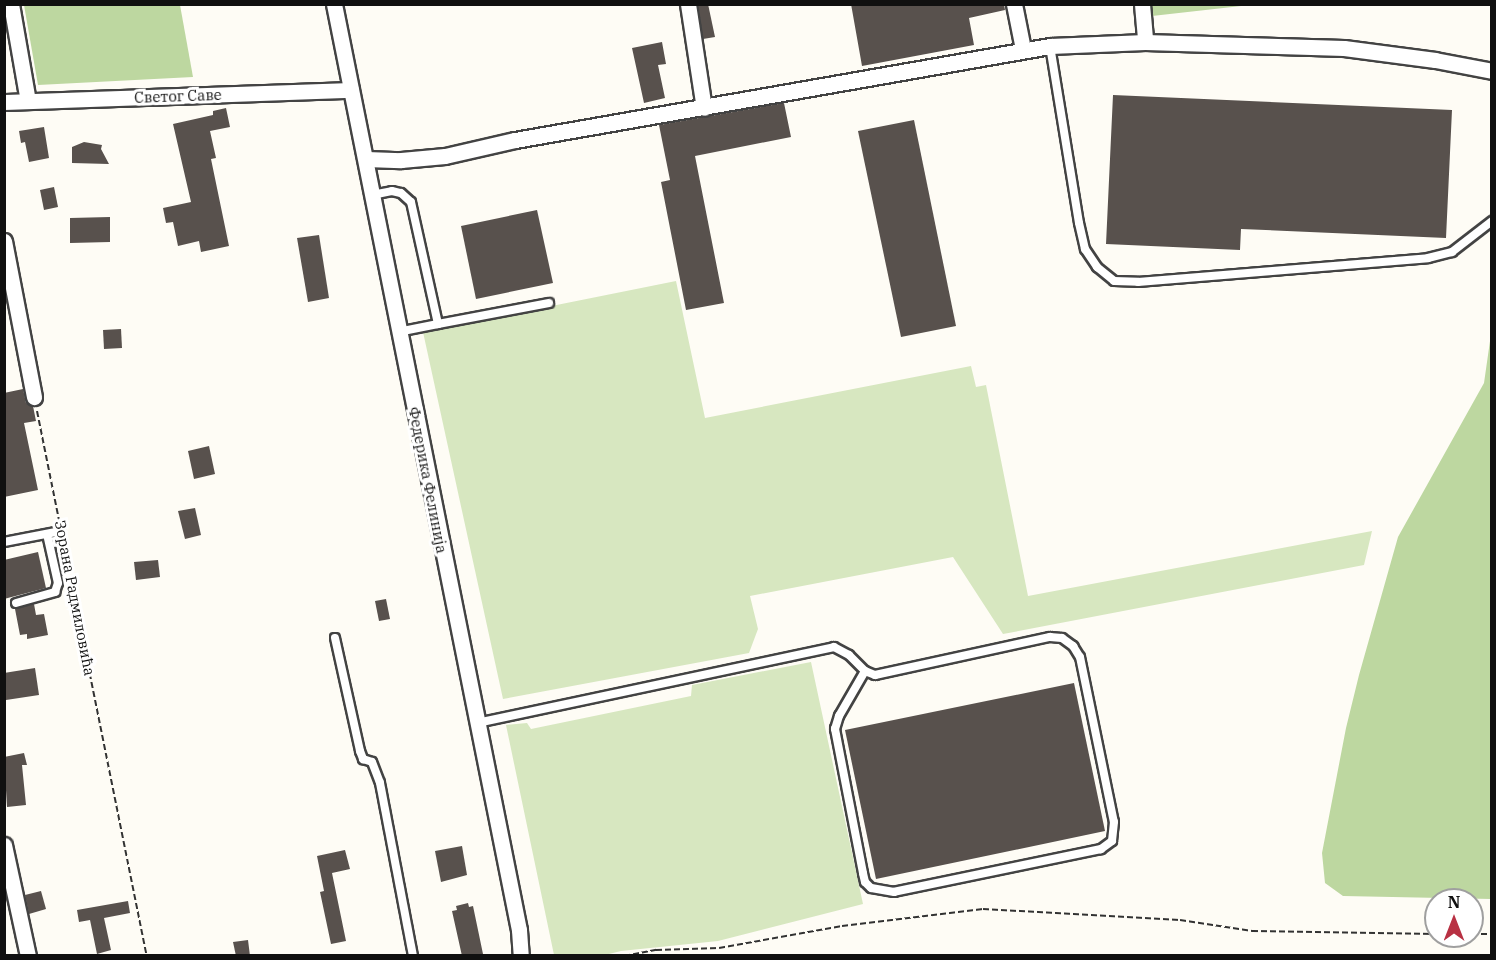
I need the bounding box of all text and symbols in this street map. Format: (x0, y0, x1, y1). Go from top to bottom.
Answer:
street label: Светог Саве (134, 85, 222, 107)
street label: Федерика Фелинија (405, 405, 451, 555)
street label: Зорана Радмиловића (51, 519, 99, 677)
north arrow (1424, 888, 1484, 948)
text: N (1448, 892, 1460, 912)

